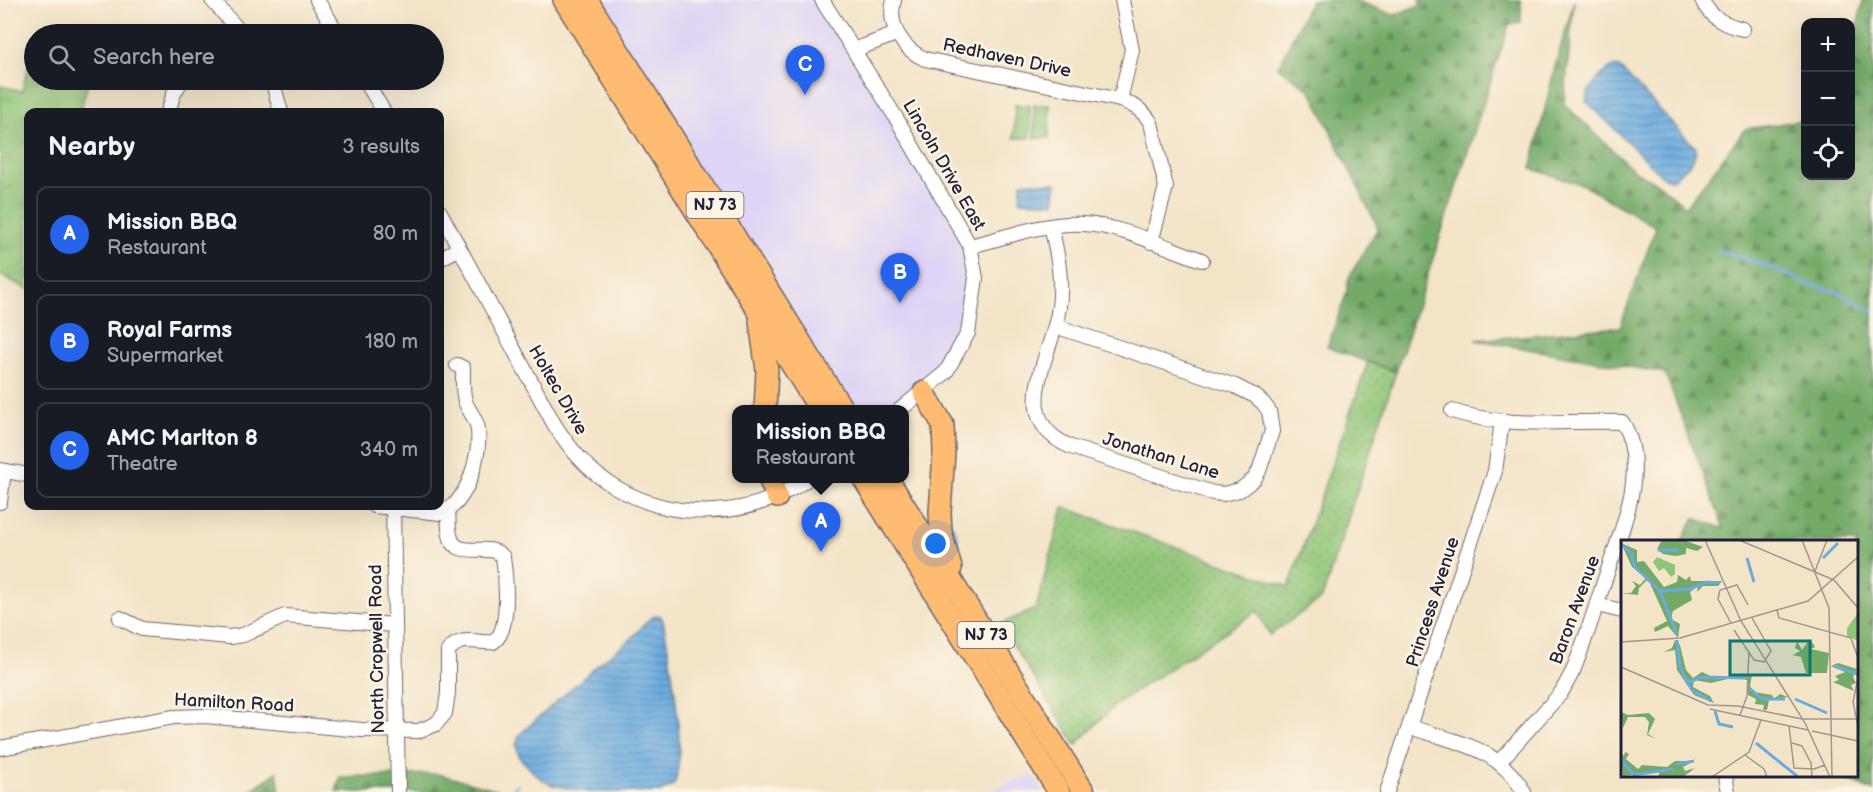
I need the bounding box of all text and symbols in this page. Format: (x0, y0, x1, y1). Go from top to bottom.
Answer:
map controls (1801, 18, 1855, 180)
button: + (1801, 18, 1855, 72)
search box (24, 24, 444, 90)
street label: Redhaven Drive (941, 34, 1073, 82)
icon: search (45, 41, 78, 74)
text: Search here (93, 44, 215, 71)
pin: C (786, 46, 824, 95)
button: − (1801, 72, 1855, 126)
street label: Lincoln Drive East (898, 96, 990, 234)
button: locate (1801, 126, 1855, 180)
text: Nearby (48, 132, 135, 163)
text: 3 results (342, 135, 420, 159)
road number: NJ 73 (686, 192, 744, 218)
text: Mission BBQ (107, 209, 237, 236)
text: A (63, 222, 76, 246)
text: 80 m (373, 222, 418, 246)
text: Restaurant (107, 236, 207, 260)
pin: B (880, 254, 920, 303)
text: Royal Farms (107, 317, 232, 344)
text: B (62, 330, 77, 354)
text: 180 m (365, 330, 418, 354)
street label: Holtec Drive (524, 342, 592, 439)
text: Supermarket (107, 344, 223, 368)
popup (732, 405, 909, 483)
text: Mission BBQ (756, 419, 885, 446)
text: AMC Marlton 8 (107, 425, 258, 452)
street label: Jonathan Lane (1100, 428, 1222, 484)
text: C (62, 438, 77, 462)
text: 340 m (360, 438, 418, 462)
text: Restaurant (756, 446, 855, 470)
text: Theatre (107, 452, 178, 476)
pin: A (802, 502, 840, 552)
your location (921, 529, 950, 558)
street label: Princess Avenue (1402, 534, 1464, 670)
inset map (1621, 540, 1858, 777)
street label: Baron Avenue (1546, 552, 1605, 667)
street label: North Cropwell Road (365, 564, 389, 734)
road number: NJ 73 (958, 622, 1014, 648)
street label: Hamilton Road (173, 689, 295, 717)

